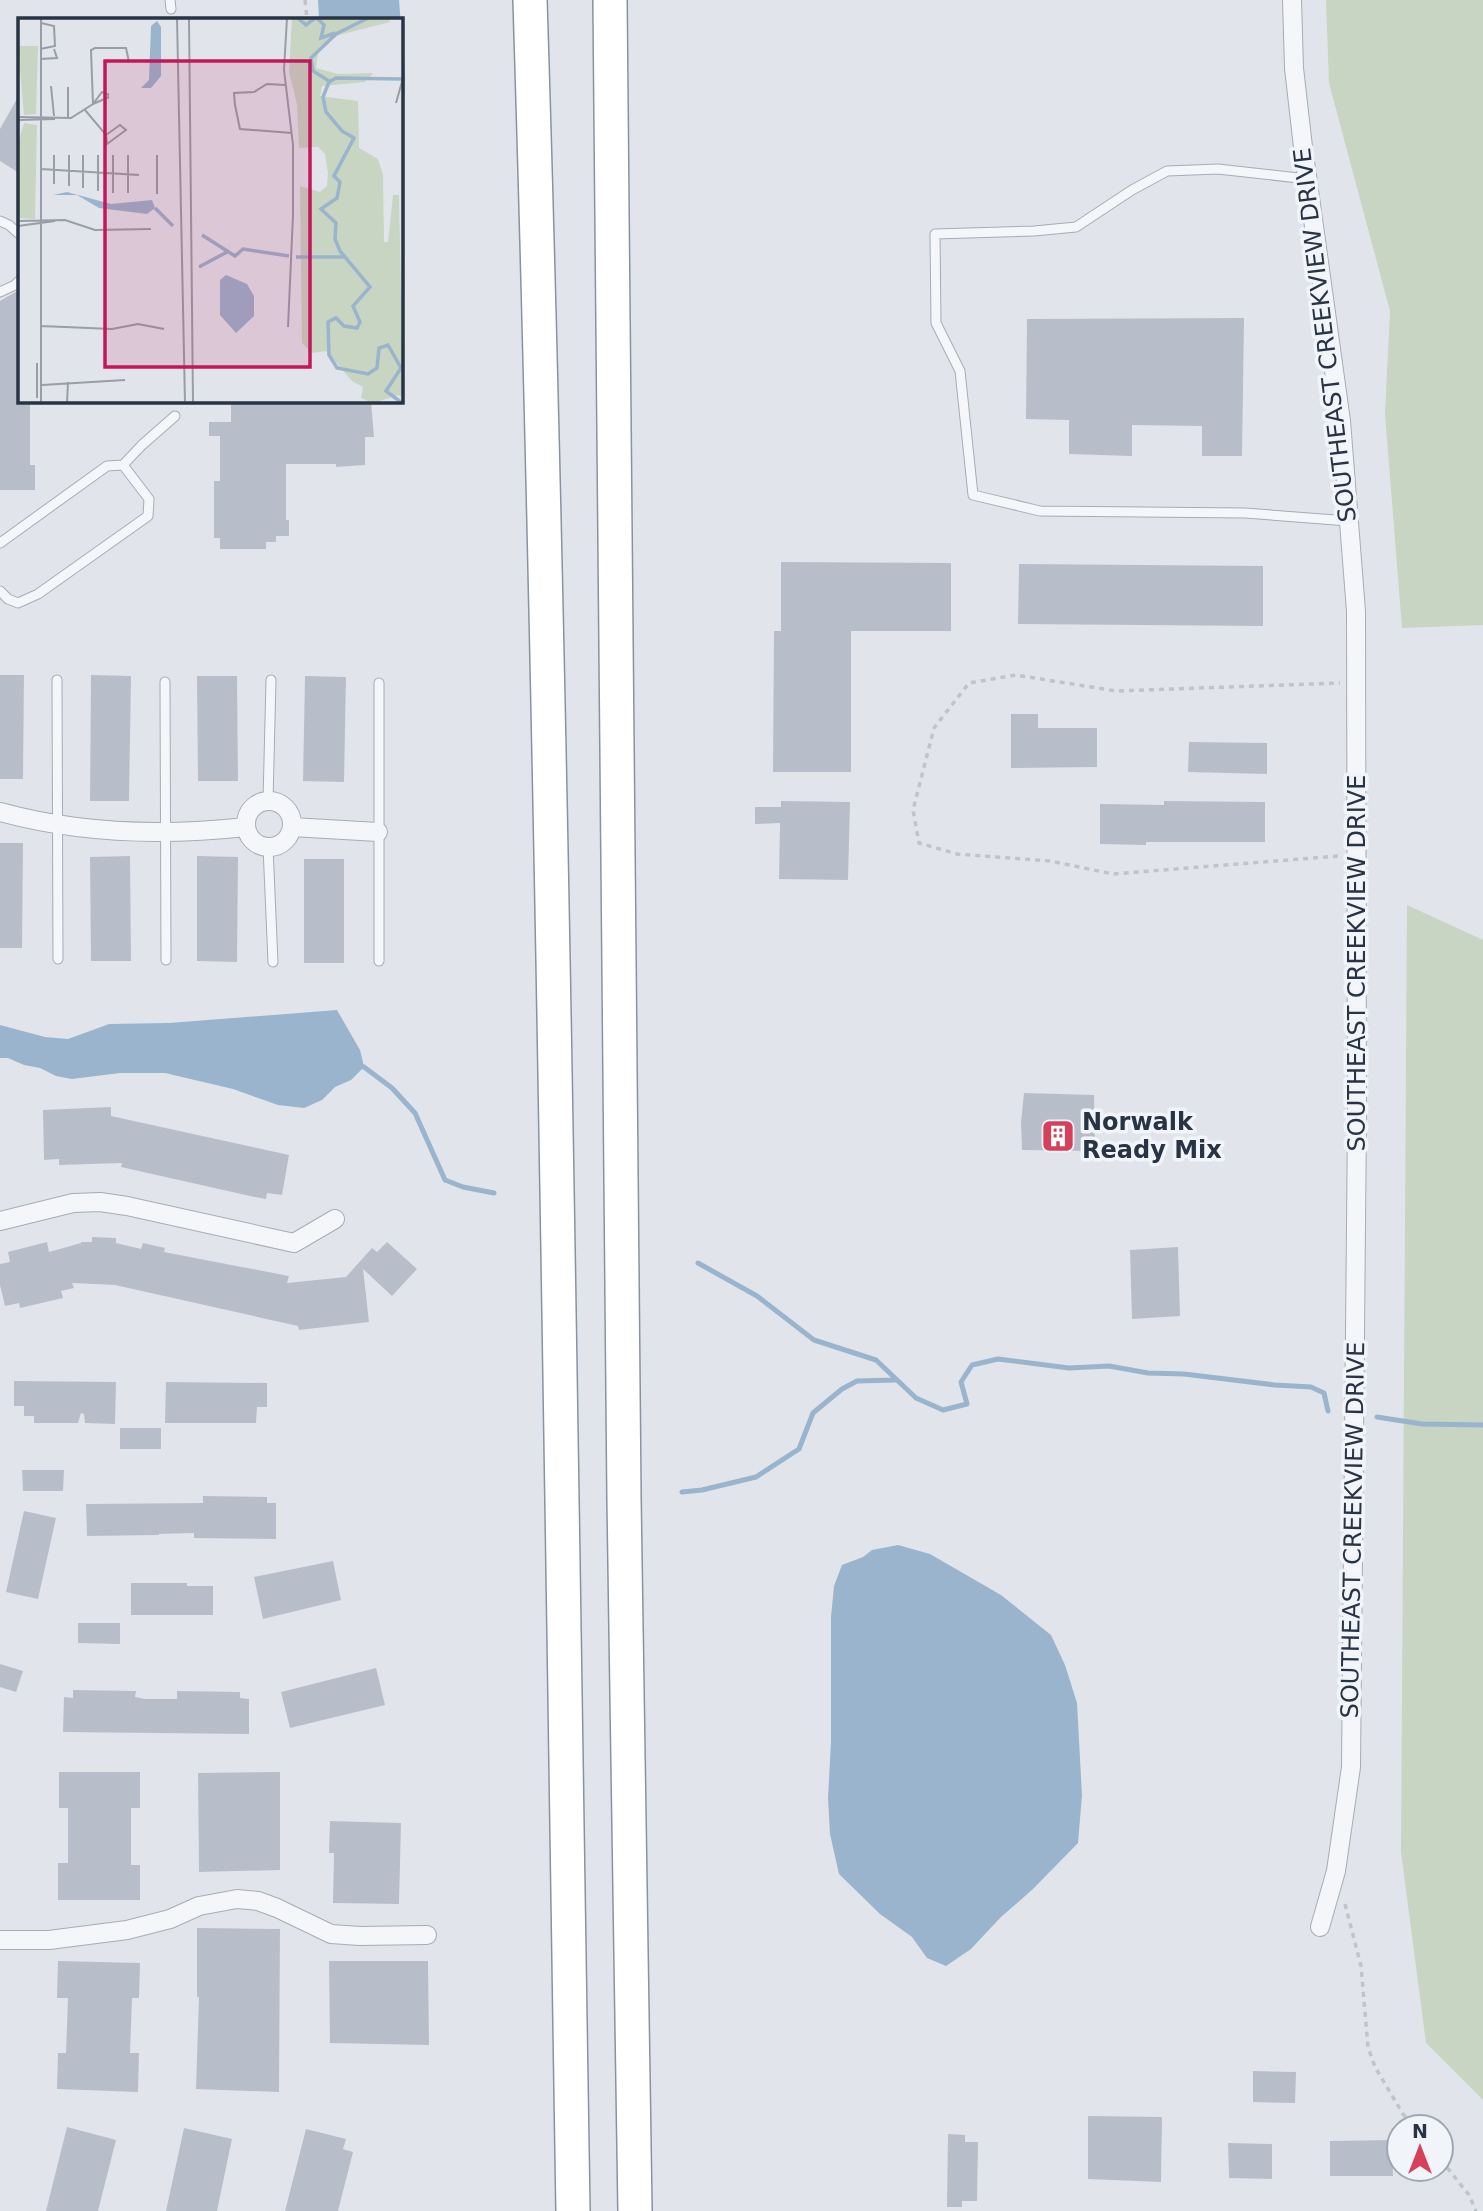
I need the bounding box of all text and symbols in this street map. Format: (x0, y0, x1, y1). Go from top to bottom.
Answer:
inset map (18, 18, 402, 402)
street label: SOUTHEAST CREEKVIEW DRIVE (1288, 146, 1362, 524)
street label: SOUTHEAST CREEKVIEW DRIVE (1343, 775, 1371, 1151)
place label: Norwalk Ready Mix (1082, 1108, 1222, 1164)
building icon: Norwalk Ready Mix (1039, 1117, 1077, 1155)
street label: SOUTHEAST CREEKVIEW DRIVE (1336, 1341, 1370, 1719)
north arrow (1385, 2113, 1455, 2183)
text: N (1412, 2120, 1428, 2142)

